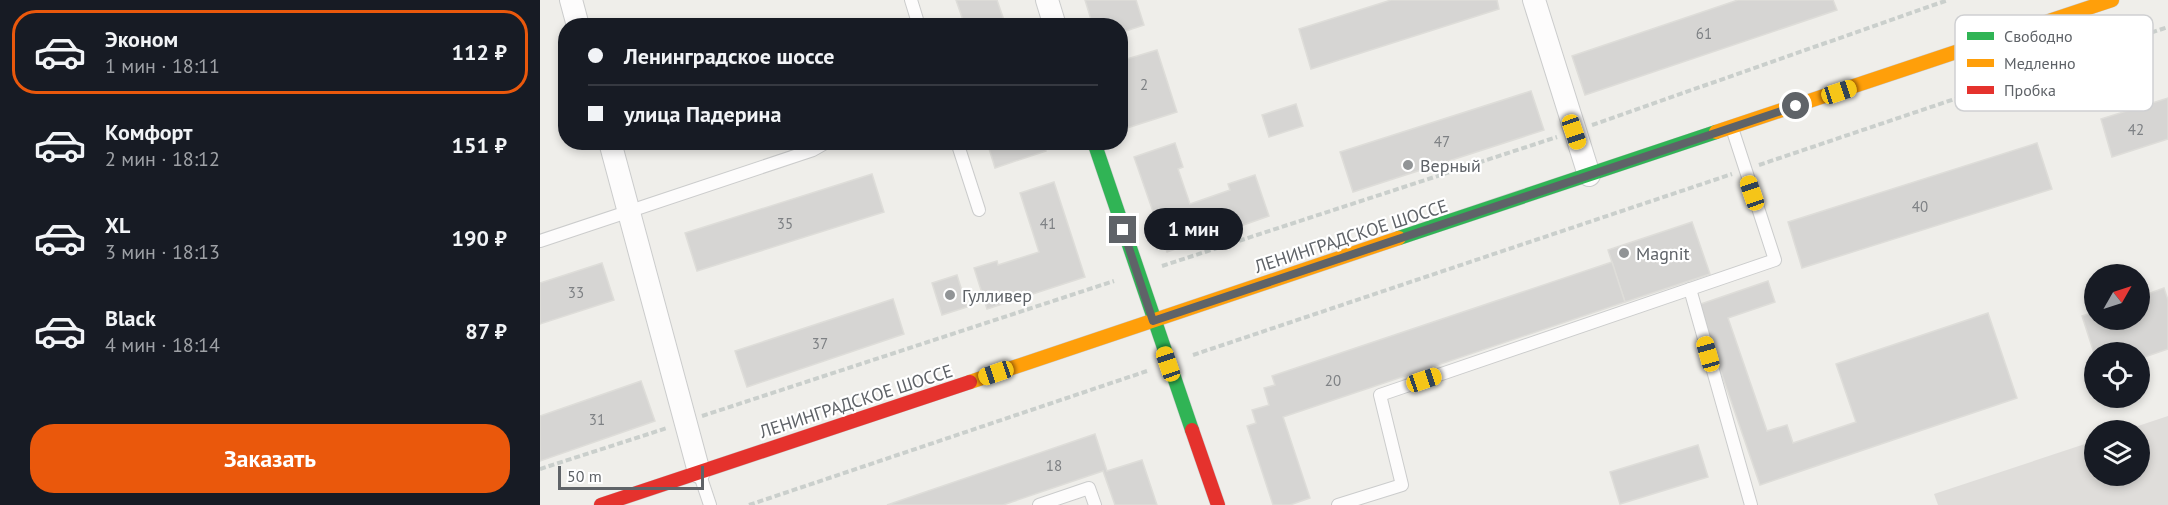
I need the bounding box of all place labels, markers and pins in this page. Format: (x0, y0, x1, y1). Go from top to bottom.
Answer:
place label: Верный (1420, 154, 1481, 177)
marker: Верный (1401, 158, 1415, 172)
place label: Magnit (1636, 242, 1690, 265)
marker: Magnit (1617, 246, 1631, 260)
place label: Гулливер (962, 284, 1032, 307)
marker: Гулливер (943, 288, 957, 302)

